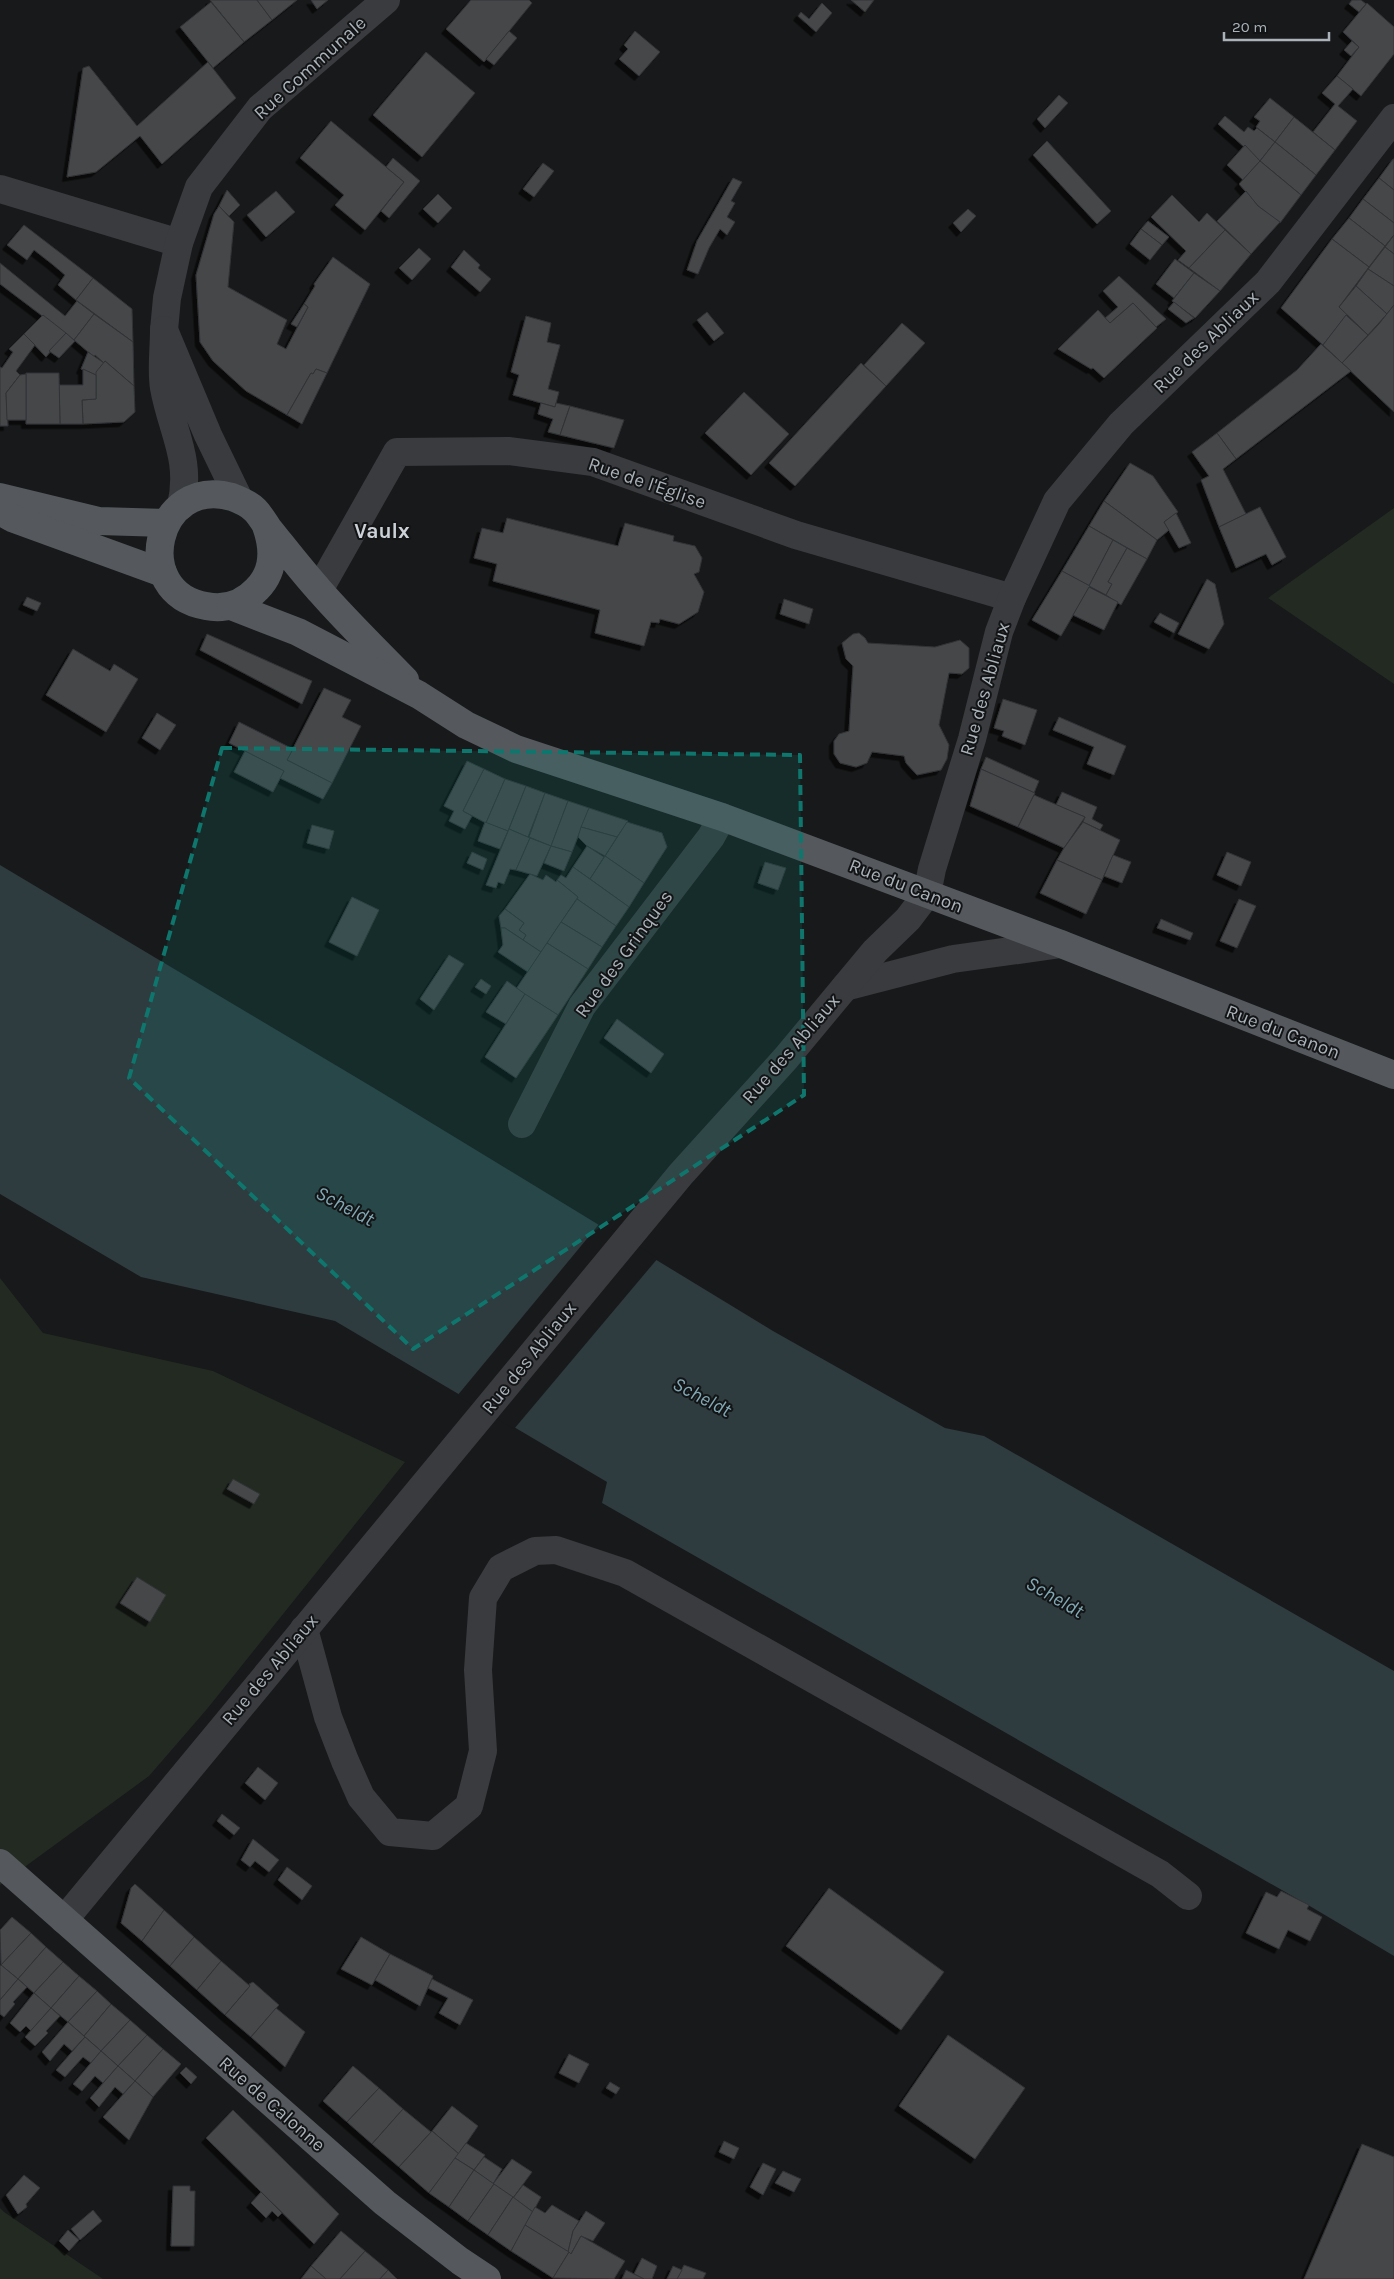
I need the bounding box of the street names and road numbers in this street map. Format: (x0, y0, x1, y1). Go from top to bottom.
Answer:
street label: Rue Communale (249, 12, 371, 124)
street label: Rue des Abliaux (1149, 286, 1263, 398)
street label: Rue de l'Église (585, 452, 709, 513)
street label: Rue des Abliaux (955, 619, 1015, 758)
street label: Rue du Canon (846, 854, 966, 918)
street label: Rue des Grinques (571, 886, 677, 1022)
street label: Rue des Abliaux (738, 990, 845, 1108)
street label: Rue du Canon (1223, 1000, 1343, 1064)
street label: Rue des Abliaux (477, 1297, 581, 1418)
street label: Rue des Abliaux (217, 1610, 323, 1730)
street label: Rue de Calonne (214, 2052, 330, 2156)

